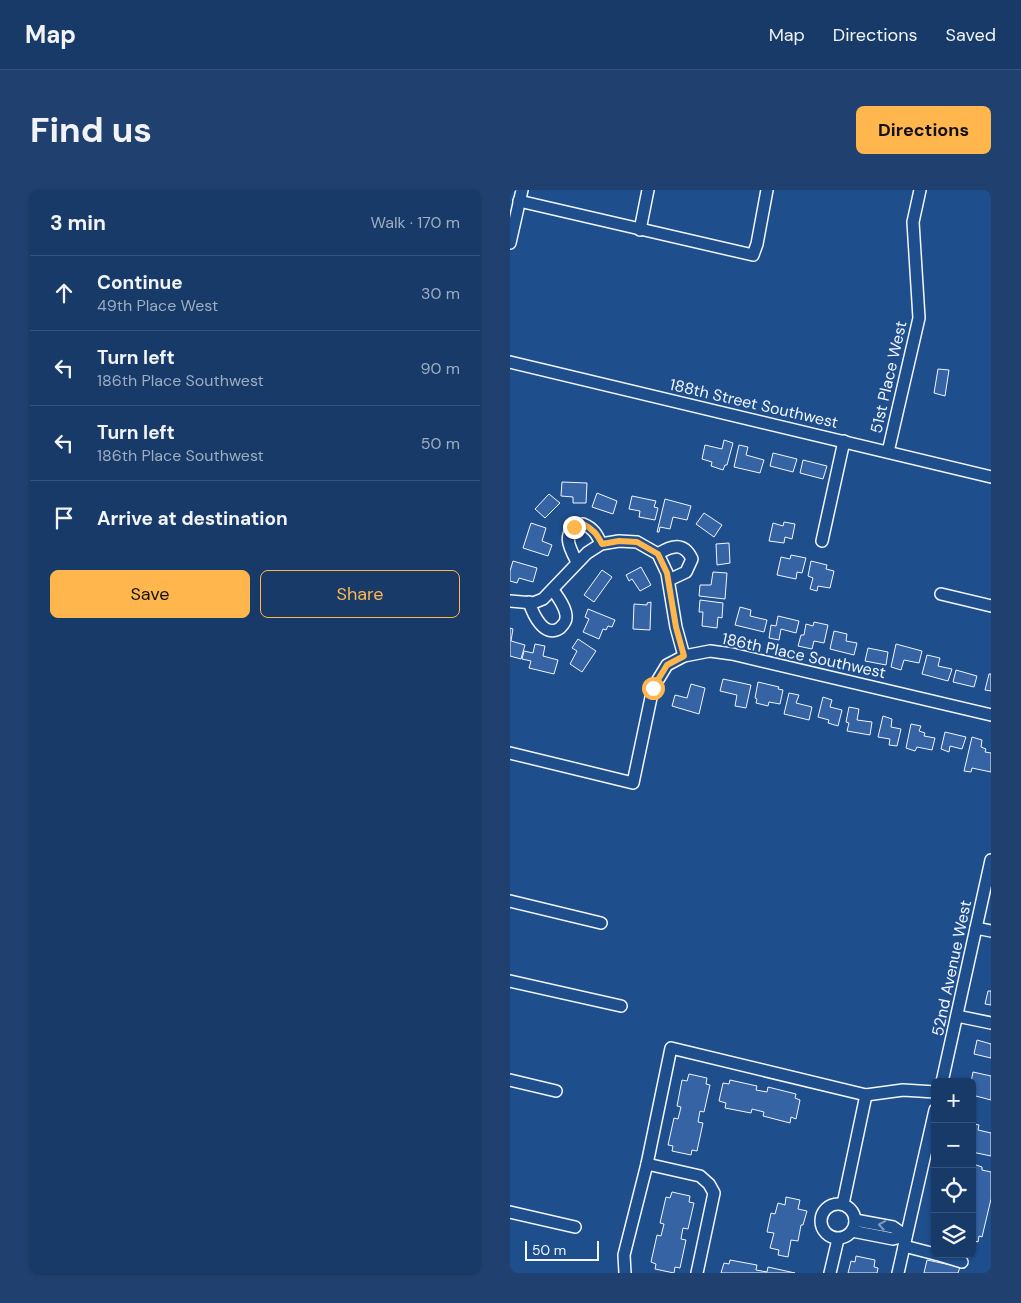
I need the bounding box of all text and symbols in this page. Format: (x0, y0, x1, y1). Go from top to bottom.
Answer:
text: Map (25, 19, 76, 50)
text: Map (769, 23, 805, 47)
text: Directions (833, 23, 918, 47)
text: Saved (946, 23, 996, 47)
button: Directions (856, 106, 991, 154)
text: Find us (30, 107, 152, 153)
text: 3 min (50, 209, 106, 237)
text: Walk · 170 m (371, 212, 460, 233)
text: Continue (97, 270, 183, 295)
icon: ahead (50, 279, 78, 307)
text: 30 m (421, 283, 460, 304)
text: 49th Place West (97, 295, 218, 316)
street label: 51st Place West (865, 319, 912, 435)
text: Turn left (97, 345, 175, 370)
icon: left (50, 354, 78, 382)
text: 90 m (420, 358, 460, 379)
text: 186th Place Southwest (97, 370, 264, 391)
street label: 188th Street Southwest (668, 374, 840, 433)
text: Turn left (97, 420, 175, 445)
icon: left (50, 429, 78, 457)
text: 50 m (421, 433, 460, 454)
text: 186th Place Southwest (97, 445, 264, 466)
icon: arrive (50, 504, 78, 532)
text: Arrive at destination (97, 506, 288, 531)
route end (563, 516, 586, 539)
button: Save (50, 570, 250, 618)
button: Share (260, 570, 460, 618)
street label: 186th Place Southwest (720, 628, 888, 683)
route start (642, 677, 665, 700)
street label: 52nd Avenue West (927, 898, 976, 1038)
map controls (931, 1078, 976, 1258)
button: + (931, 1078, 976, 1123)
button: − (931, 1123, 976, 1168)
button: locate (931, 1168, 976, 1213)
button: layers (931, 1213, 976, 1258)
one-way arrow (878, 1220, 887, 1230)
scale bar (525, 1238, 599, 1261)
text: 50 m (532, 1241, 566, 1259)

